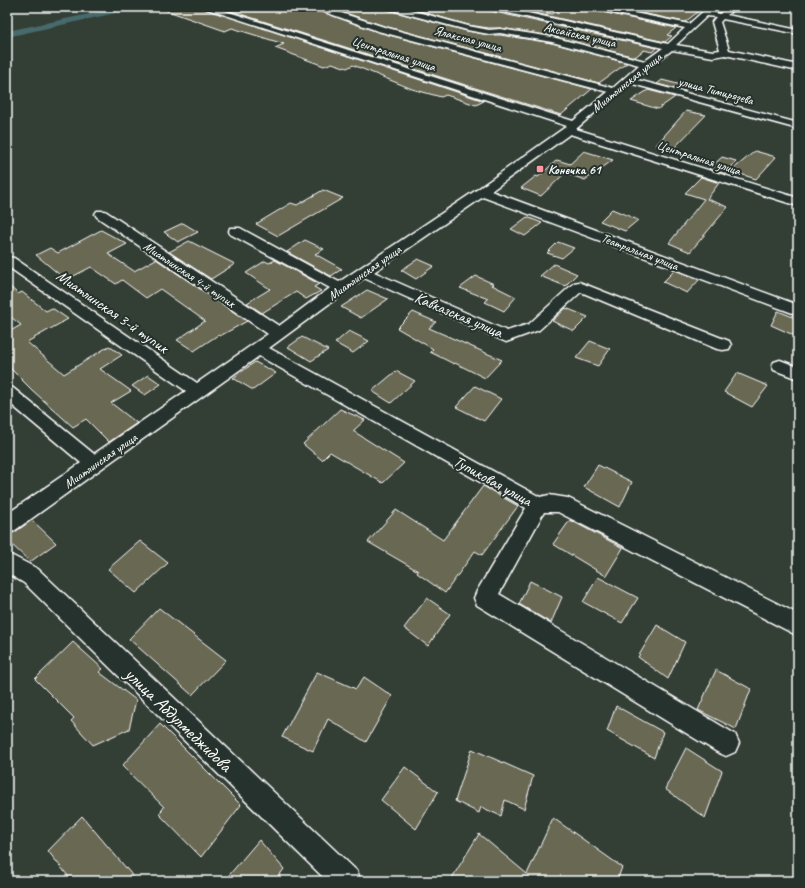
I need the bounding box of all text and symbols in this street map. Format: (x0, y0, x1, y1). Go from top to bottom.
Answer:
street label: Аксайская улица (542, 19, 618, 51)
street label: Ялакская улица (432, 22, 505, 56)
street label: Центральная улица (350, 33, 439, 75)
street label: Миатлинская улица (588, 49, 666, 116)
street label: улица Тимирязева (676, 73, 756, 109)
street label: Центральная улица (655, 137, 744, 179)
place label: Конечка 61 (548, 162, 603, 178)
marker: Конечка 61 (535, 164, 545, 174)
street label: Театральная улица (599, 230, 681, 274)
street label: Миатлинская 4-й тупик (140, 238, 240, 312)
street label: Миатлинская улица (325, 241, 405, 304)
street label: Миатлинская 3-й тупик (52, 266, 173, 359)
street label: Кавказская улица (412, 287, 507, 343)
street label: Миатлинская улица (61, 429, 141, 492)
street label: Тупиковая улица (450, 451, 537, 511)
street label: улица Абдулмеджидова (119, 662, 238, 778)

